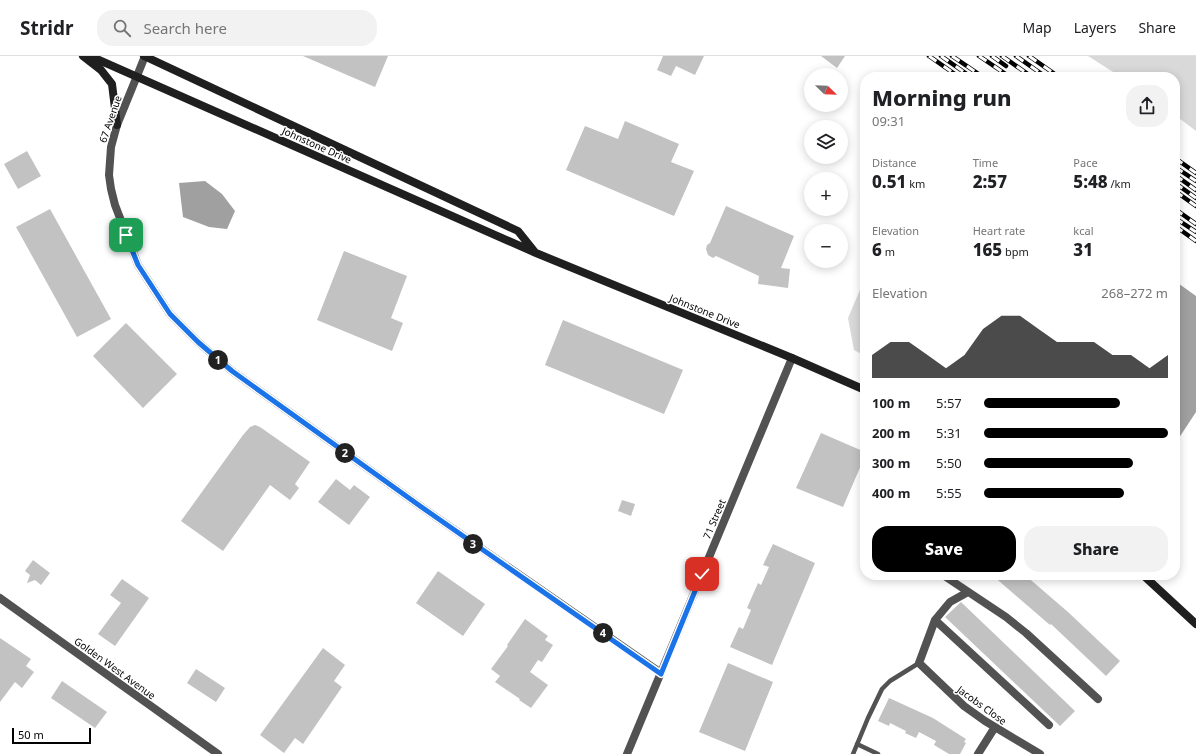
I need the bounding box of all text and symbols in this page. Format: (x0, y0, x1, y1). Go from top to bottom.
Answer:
search box (97, 10, 377, 46)
text: Stridr (20, 15, 73, 41)
icon: search (111, 17, 133, 39)
text: Search here (143, 18, 227, 38)
text: Map (1023, 18, 1052, 37)
text: Layers (1074, 18, 1116, 37)
text: Share (1138, 18, 1176, 37)
north arrow (804, 68, 848, 112)
map controls (804, 68, 848, 268)
text: Morning run (872, 82, 1012, 112)
button: share (1126, 85, 1168, 127)
street label: 67 Avenue (95, 93, 125, 145)
text: 09:31 (872, 112, 905, 130)
button: layers (804, 120, 848, 164)
street label: Johnstone Drive (279, 123, 354, 167)
text: Distance (872, 155, 917, 170)
text: Time (973, 155, 998, 170)
text: Pace (1073, 155, 1098, 170)
text: 0.51 (872, 170, 906, 193)
text: 2:57 (973, 170, 1007, 193)
text: 5:48 (1073, 170, 1108, 193)
button: + (804, 172, 848, 216)
text: km (906, 176, 925, 191)
text: /km (1108, 176, 1131, 191)
pin (109, 218, 143, 252)
text: Elevation (872, 223, 919, 238)
text: Heart rate (973, 223, 1025, 238)
text: kcal (1073, 223, 1094, 238)
icon: arrive (115, 224, 137, 246)
button: − (804, 224, 848, 268)
text: 6 (872, 238, 882, 261)
text: 165 (973, 238, 1002, 261)
text: 31 (1073, 238, 1093, 261)
text: m (882, 244, 895, 259)
text: bpm (1002, 244, 1029, 259)
text: Elevation (872, 284, 928, 302)
text: 268–272 m (1101, 284, 1168, 302)
street label: Johnstone Drive (667, 290, 743, 332)
pin: 1 (208, 350, 228, 370)
text: 1 (215, 352, 221, 367)
text: 100 m (872, 394, 910, 412)
text: 5:57 (936, 394, 962, 412)
text: 200 m (872, 424, 910, 442)
text: 5:31 (936, 424, 962, 442)
pin: 2 (335, 443, 355, 463)
text: 2 (342, 445, 348, 460)
text: 300 m (872, 454, 910, 472)
text: 5:50 (936, 454, 962, 472)
text: 400 m (872, 484, 910, 502)
text: 5:55 (936, 484, 962, 502)
street label: 71 Street (699, 497, 729, 541)
button: Save (872, 526, 1016, 572)
button: Share (1024, 526, 1168, 572)
pin: 3 (463, 534, 483, 554)
text: 3 (470, 536, 476, 551)
pin (685, 557, 719, 591)
icon: check (691, 563, 713, 585)
pin: 4 (593, 623, 613, 643)
text: 4 (600, 625, 606, 640)
street label: Golden West Avenue (72, 634, 159, 702)
street label: Jacobs Close (954, 682, 1010, 728)
scale bar (12, 726, 91, 745)
text: 50 m (18, 727, 44, 742)

